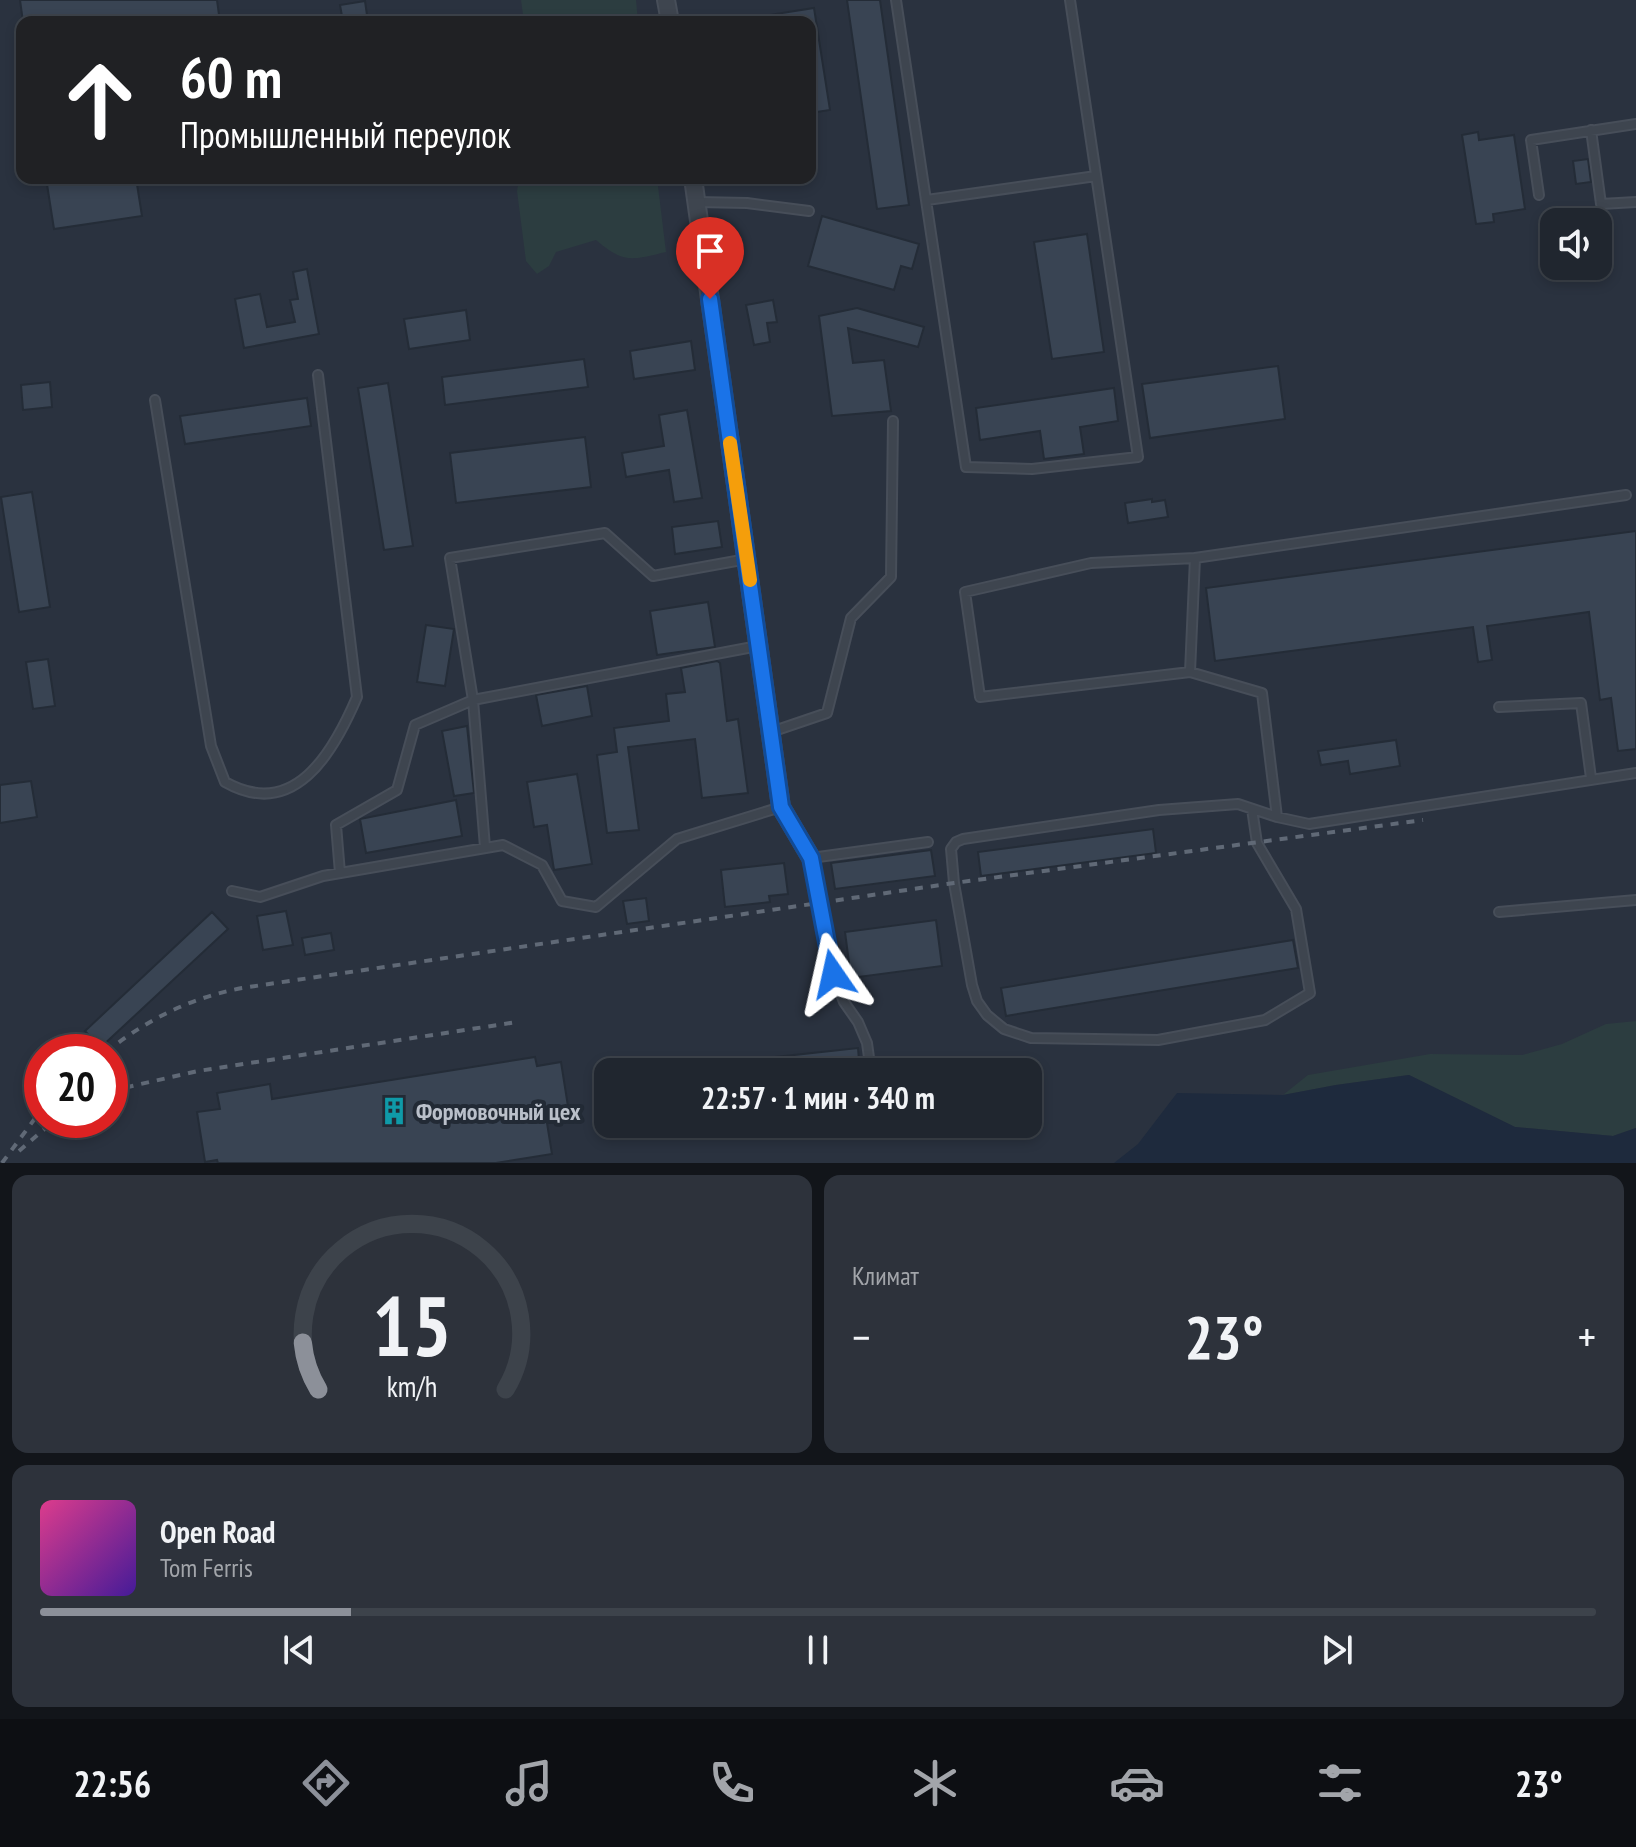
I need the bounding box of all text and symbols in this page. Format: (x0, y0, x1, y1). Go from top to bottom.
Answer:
text: 60 m (180, 41, 282, 113)
icon: ahead (48, 48, 152, 152)
text: Промышленный переулок (180, 111, 511, 158)
map controls (1540, 208, 1612, 280)
button: sound (1540, 208, 1612, 280)
pin (676, 217, 744, 299)
icon: arrive (688, 229, 732, 273)
position arrow (791, 932, 875, 1016)
speed limit sign: 20 (24, 1034, 128, 1138)
text: 22:57 · 1 мин · 340 m (701, 1078, 935, 1117)
building icon: Формовочный цех (379, 1096, 409, 1126)
place label: Формовочный цех (416, 1096, 581, 1127)
text: Климат (852, 1259, 919, 1292)
text: 15 (372, 1271, 452, 1379)
text: 23° (1184, 1298, 1264, 1376)
text: − (852, 1308, 870, 1365)
text: + (1578, 1308, 1596, 1365)
text: km/h (387, 1368, 437, 1405)
text: Open Road (160, 1512, 275, 1551)
text: Tom Ferris (160, 1551, 253, 1584)
icon: previous (277, 1628, 321, 1672)
icon: pause (796, 1628, 840, 1672)
icon: next (1315, 1628, 1359, 1672)
icon: directions (298, 1755, 354, 1811)
icon: music (501, 1755, 557, 1811)
icon: phone (704, 1755, 760, 1811)
icon: climate (907, 1755, 963, 1811)
icon: car (1109, 1755, 1165, 1811)
icon: filters (1312, 1755, 1368, 1811)
text: 22:56 (73, 1760, 151, 1807)
text: 23° (1515, 1760, 1563, 1807)

